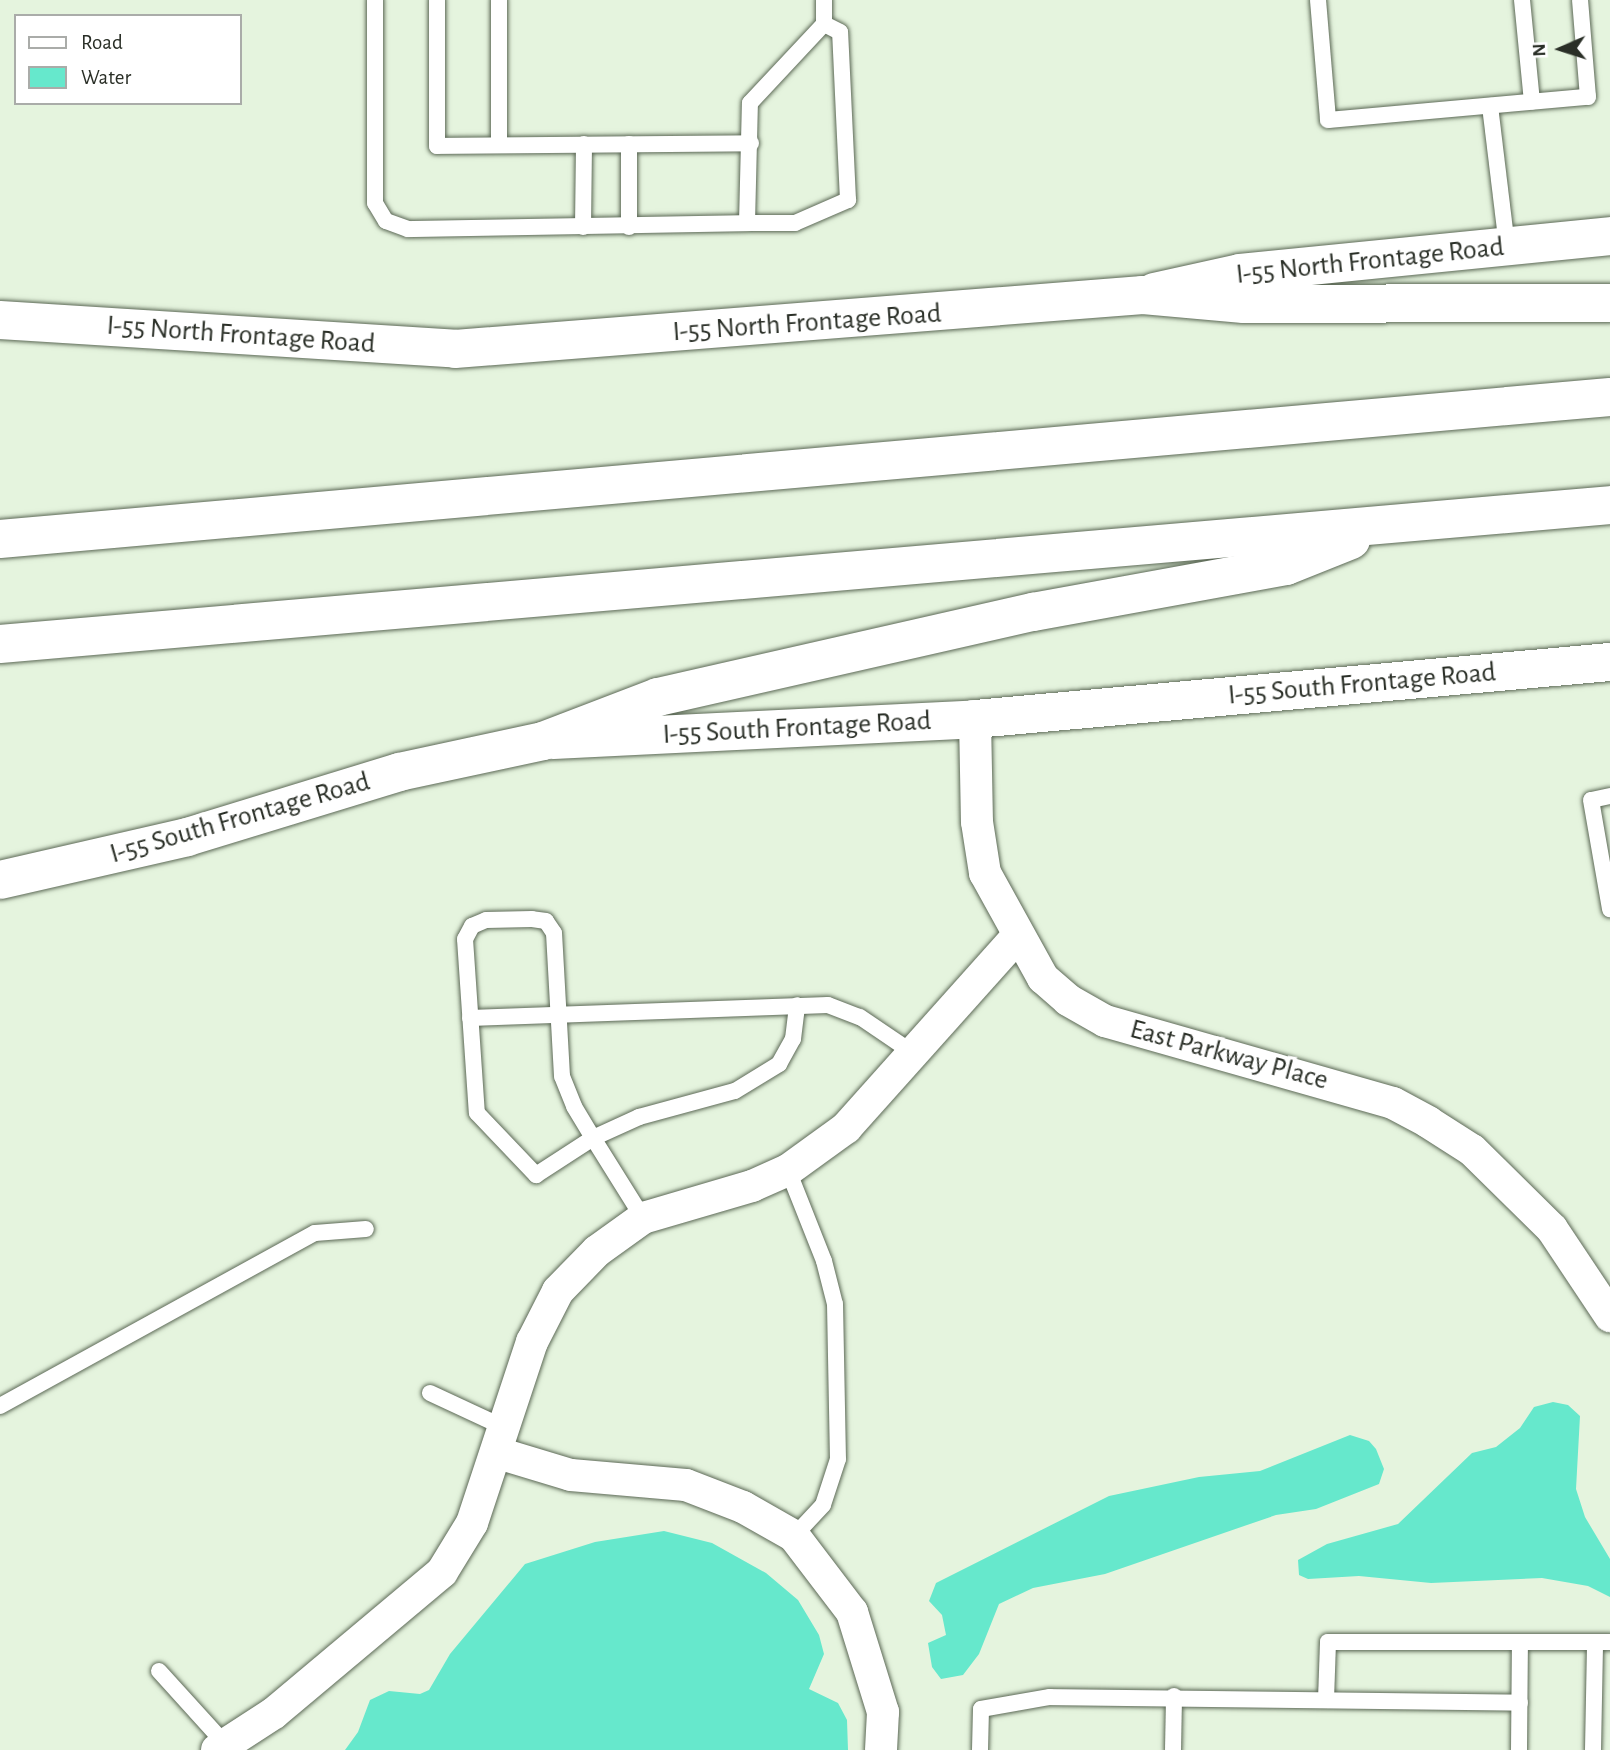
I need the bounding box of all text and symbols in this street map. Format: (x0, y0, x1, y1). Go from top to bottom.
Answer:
legend (14, 14, 242, 105)
north arrow (1526, 14, 1596, 84)
text: Road (81, 32, 123, 53)
text: N (1530, 43, 1549, 57)
text: Water (81, 67, 131, 88)
street label: I-55 North Frontage Road (1234, 230, 1506, 292)
street label: I-55 North Frontage Road (672, 297, 942, 349)
street label: I-55 North Frontage Road (106, 309, 376, 361)
street label: I-55 South Frontage Road (1227, 656, 1497, 712)
street label: I-55 South Frontage Road (662, 704, 932, 752)
street label: I-55 South Frontage Road (106, 765, 374, 871)
street label: East Parkway Place (1126, 1012, 1332, 1098)

